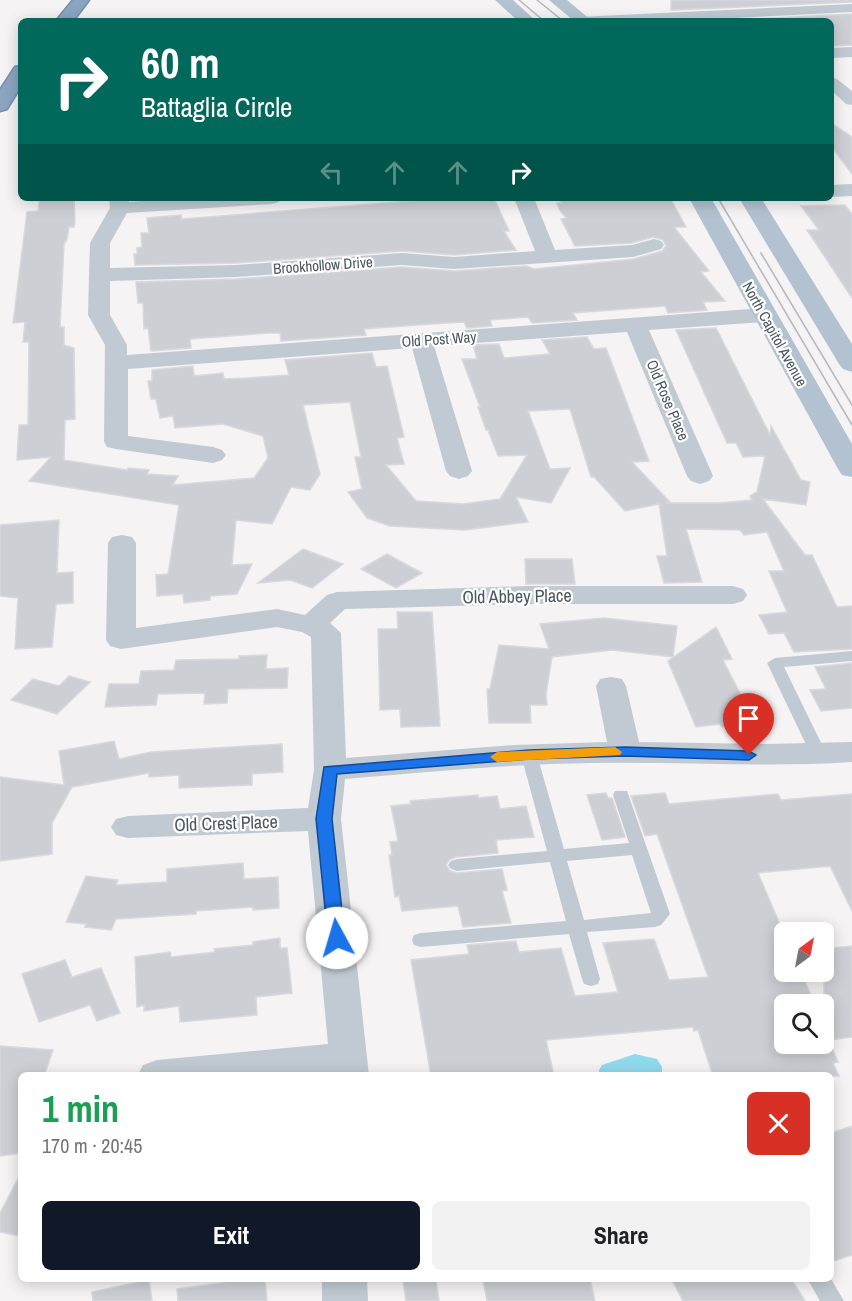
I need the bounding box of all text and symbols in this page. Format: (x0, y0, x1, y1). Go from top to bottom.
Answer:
text: 60 m (141, 35, 220, 91)
icon: right (42, 42, 120, 120)
text: Battaglia Circle (141, 89, 292, 125)
icon: left (315, 156, 348, 189)
icon: ahead (378, 156, 411, 189)
icon: ahead (441, 156, 474, 189)
icon: right (504, 156, 537, 189)
street label: Brookhollow Drive (272, 251, 374, 279)
street label: North Capitol Avenue (738, 278, 813, 390)
street label: Old Post Way (401, 326, 478, 352)
street label: Old Rose Place (642, 357, 694, 444)
street label: Old Abbey Place (462, 583, 572, 609)
pin (723, 693, 774, 755)
icon: arrive (732, 702, 765, 735)
street label: Old Crest Place (174, 809, 278, 837)
position arrow (305, 906, 369, 970)
north arrow (774, 922, 834, 982)
map controls (774, 922, 834, 1054)
button: search (774, 994, 834, 1054)
text: 1 min (42, 1085, 119, 1133)
button: close (747, 1092, 810, 1155)
text: 170 m · 20:45 (42, 1132, 142, 1159)
button: Exit (42, 1201, 420, 1270)
button: Share (432, 1201, 810, 1270)

